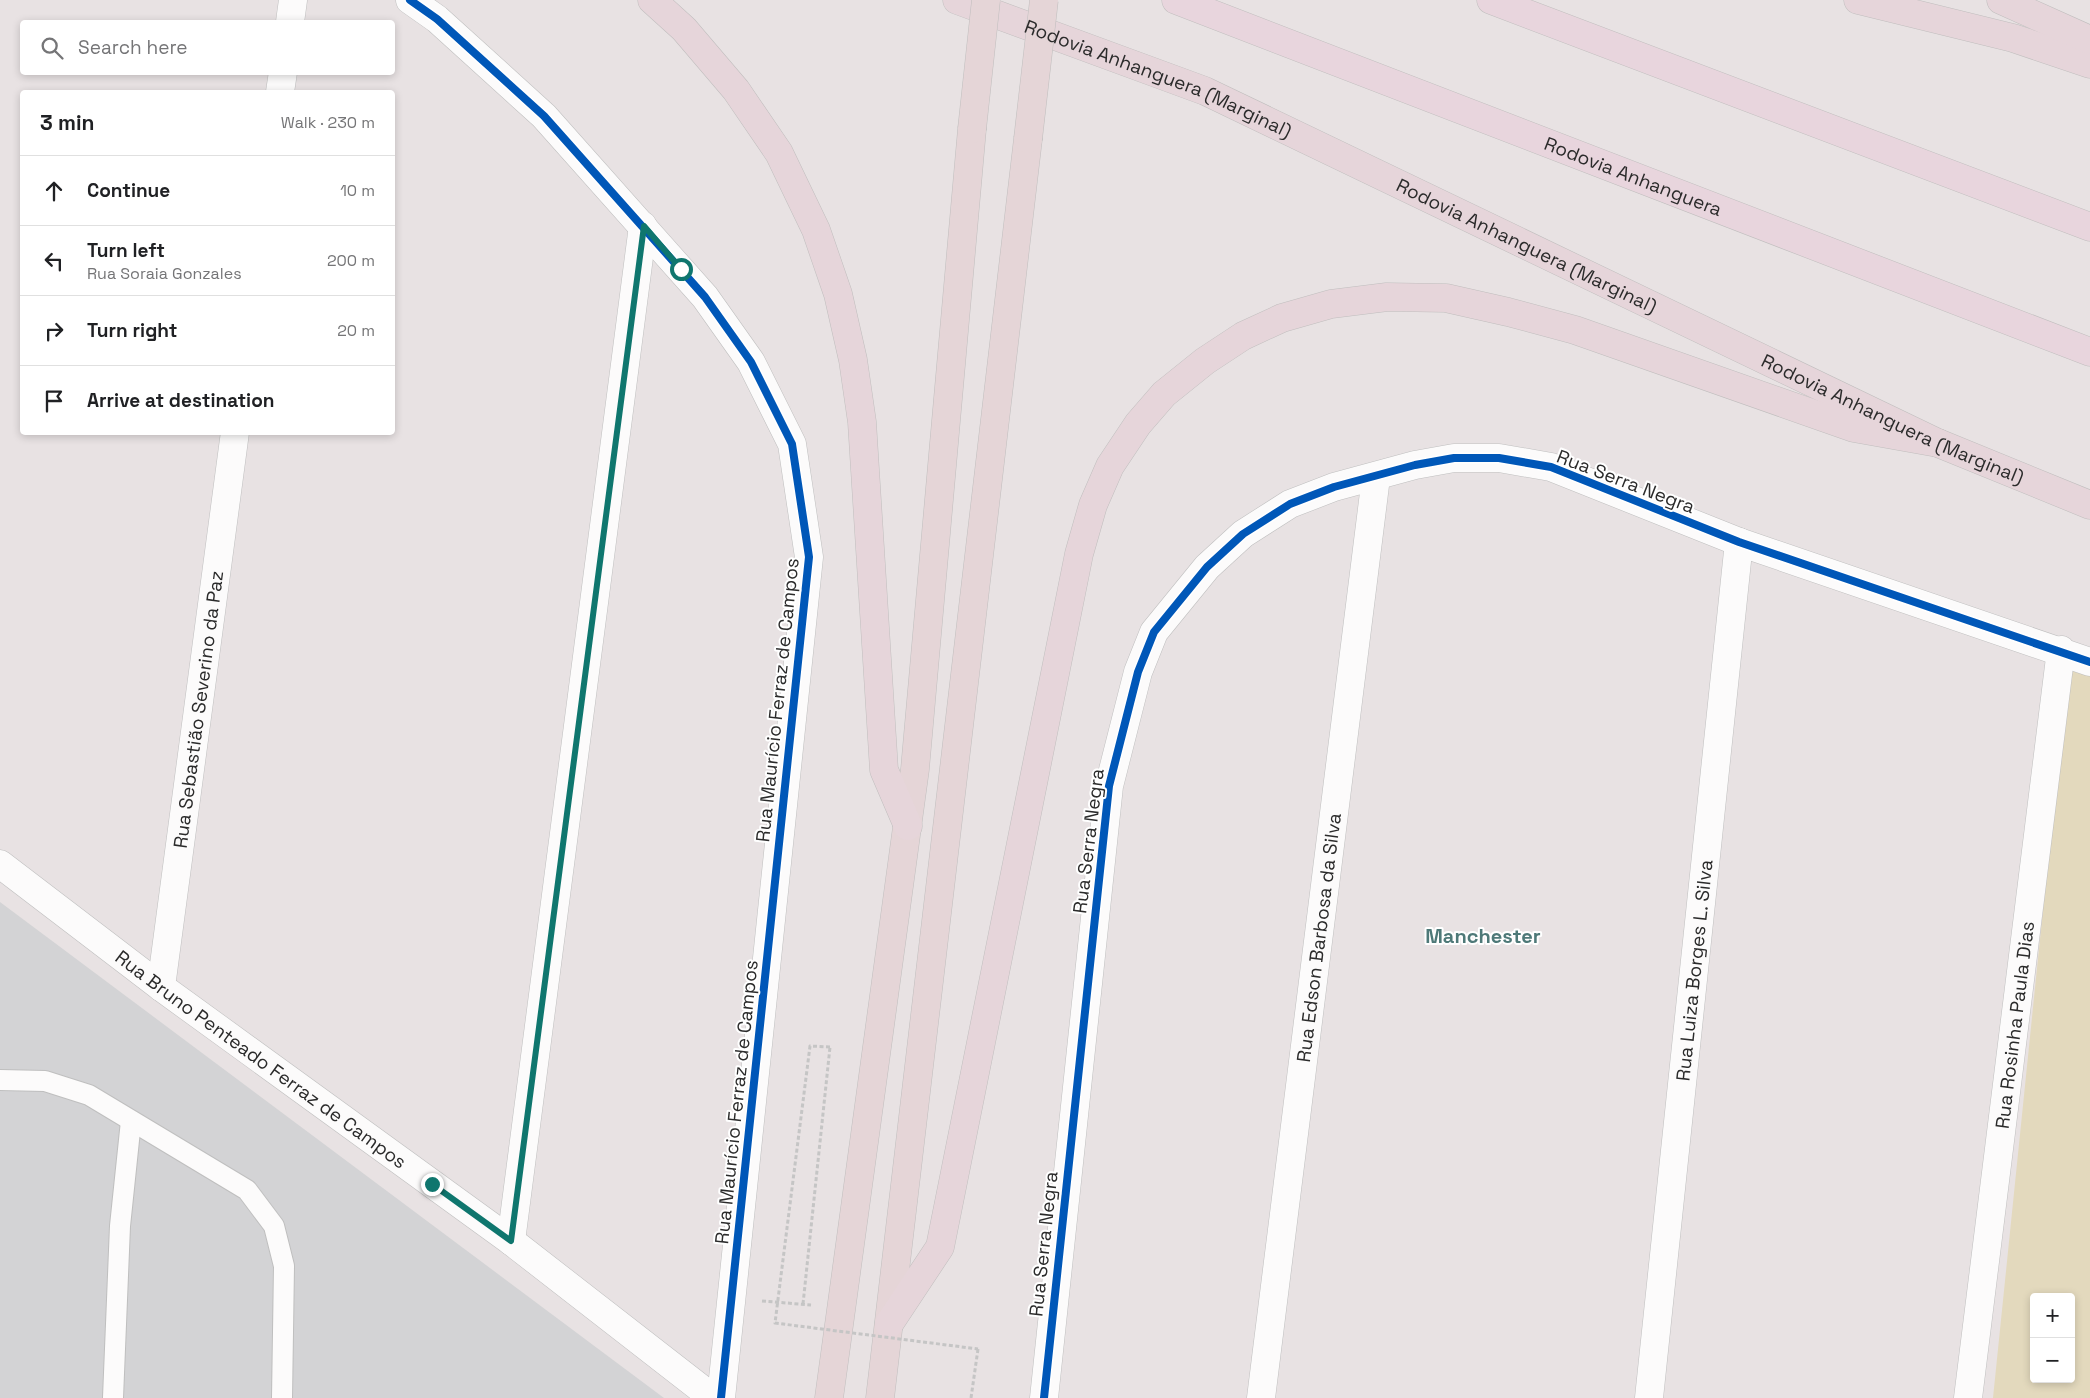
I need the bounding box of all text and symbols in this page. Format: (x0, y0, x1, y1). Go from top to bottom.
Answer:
street label: Rodovia Anhanguera (Marginal) (1021, 14, 1296, 144)
search box (20, 20, 395, 75)
icon: search (38, 34, 66, 62)
text: Search here (78, 35, 188, 60)
text: 3 min (40, 109, 95, 136)
text: Walk · 230 m (281, 112, 375, 133)
street label: Rodovia Anhanguera (1541, 131, 1726, 222)
street label: Rodovia Anhanguera (Marginal) (1392, 173, 1661, 319)
icon: ahead (40, 177, 68, 205)
text: Continue (87, 178, 170, 203)
text: 10 m (340, 180, 375, 201)
text: Turn left (87, 238, 165, 263)
icon: left (40, 247, 68, 275)
text: 200 m (327, 250, 375, 271)
route start (670, 258, 693, 281)
text: Rua Soraia Gonzales (87, 263, 242, 284)
icon: right (40, 317, 68, 345)
text: Turn right (87, 318, 177, 343)
text: 20 m (337, 320, 375, 341)
street label: Rodovia Anhanguera (Marginal) (1757, 348, 2028, 490)
icon: arrive (40, 387, 68, 415)
text: Arrive at destination (87, 388, 275, 413)
street label: Rua Serra Negra (1553, 444, 1698, 519)
street label: Rua Maurício Ferraz de Campos (750, 557, 805, 843)
street label: Rua Sebastião Severino da Paz (168, 569, 229, 850)
street label: Rua Serra Negra (1067, 767, 1110, 915)
street label: Rua Edson Barbosa da Silva (1291, 811, 1347, 1064)
street label: Rua Luiza Borges L. Silva (1670, 858, 1719, 1082)
street label: Rua Rosinha Paula Dias (1990, 920, 2040, 1130)
district label: Manchester (1425, 923, 1541, 949)
street label: Rua Bruno Penteado Ferraz de Campos (110, 945, 412, 1174)
street label: Rua Maurício Ferraz de Campos (709, 959, 764, 1245)
street label: Rua Serra Negra (1023, 1170, 1064, 1318)
route end (421, 1173, 444, 1196)
map controls (2030, 1293, 2075, 1383)
button: + (2030, 1293, 2075, 1338)
button: − (2030, 1338, 2075, 1383)

